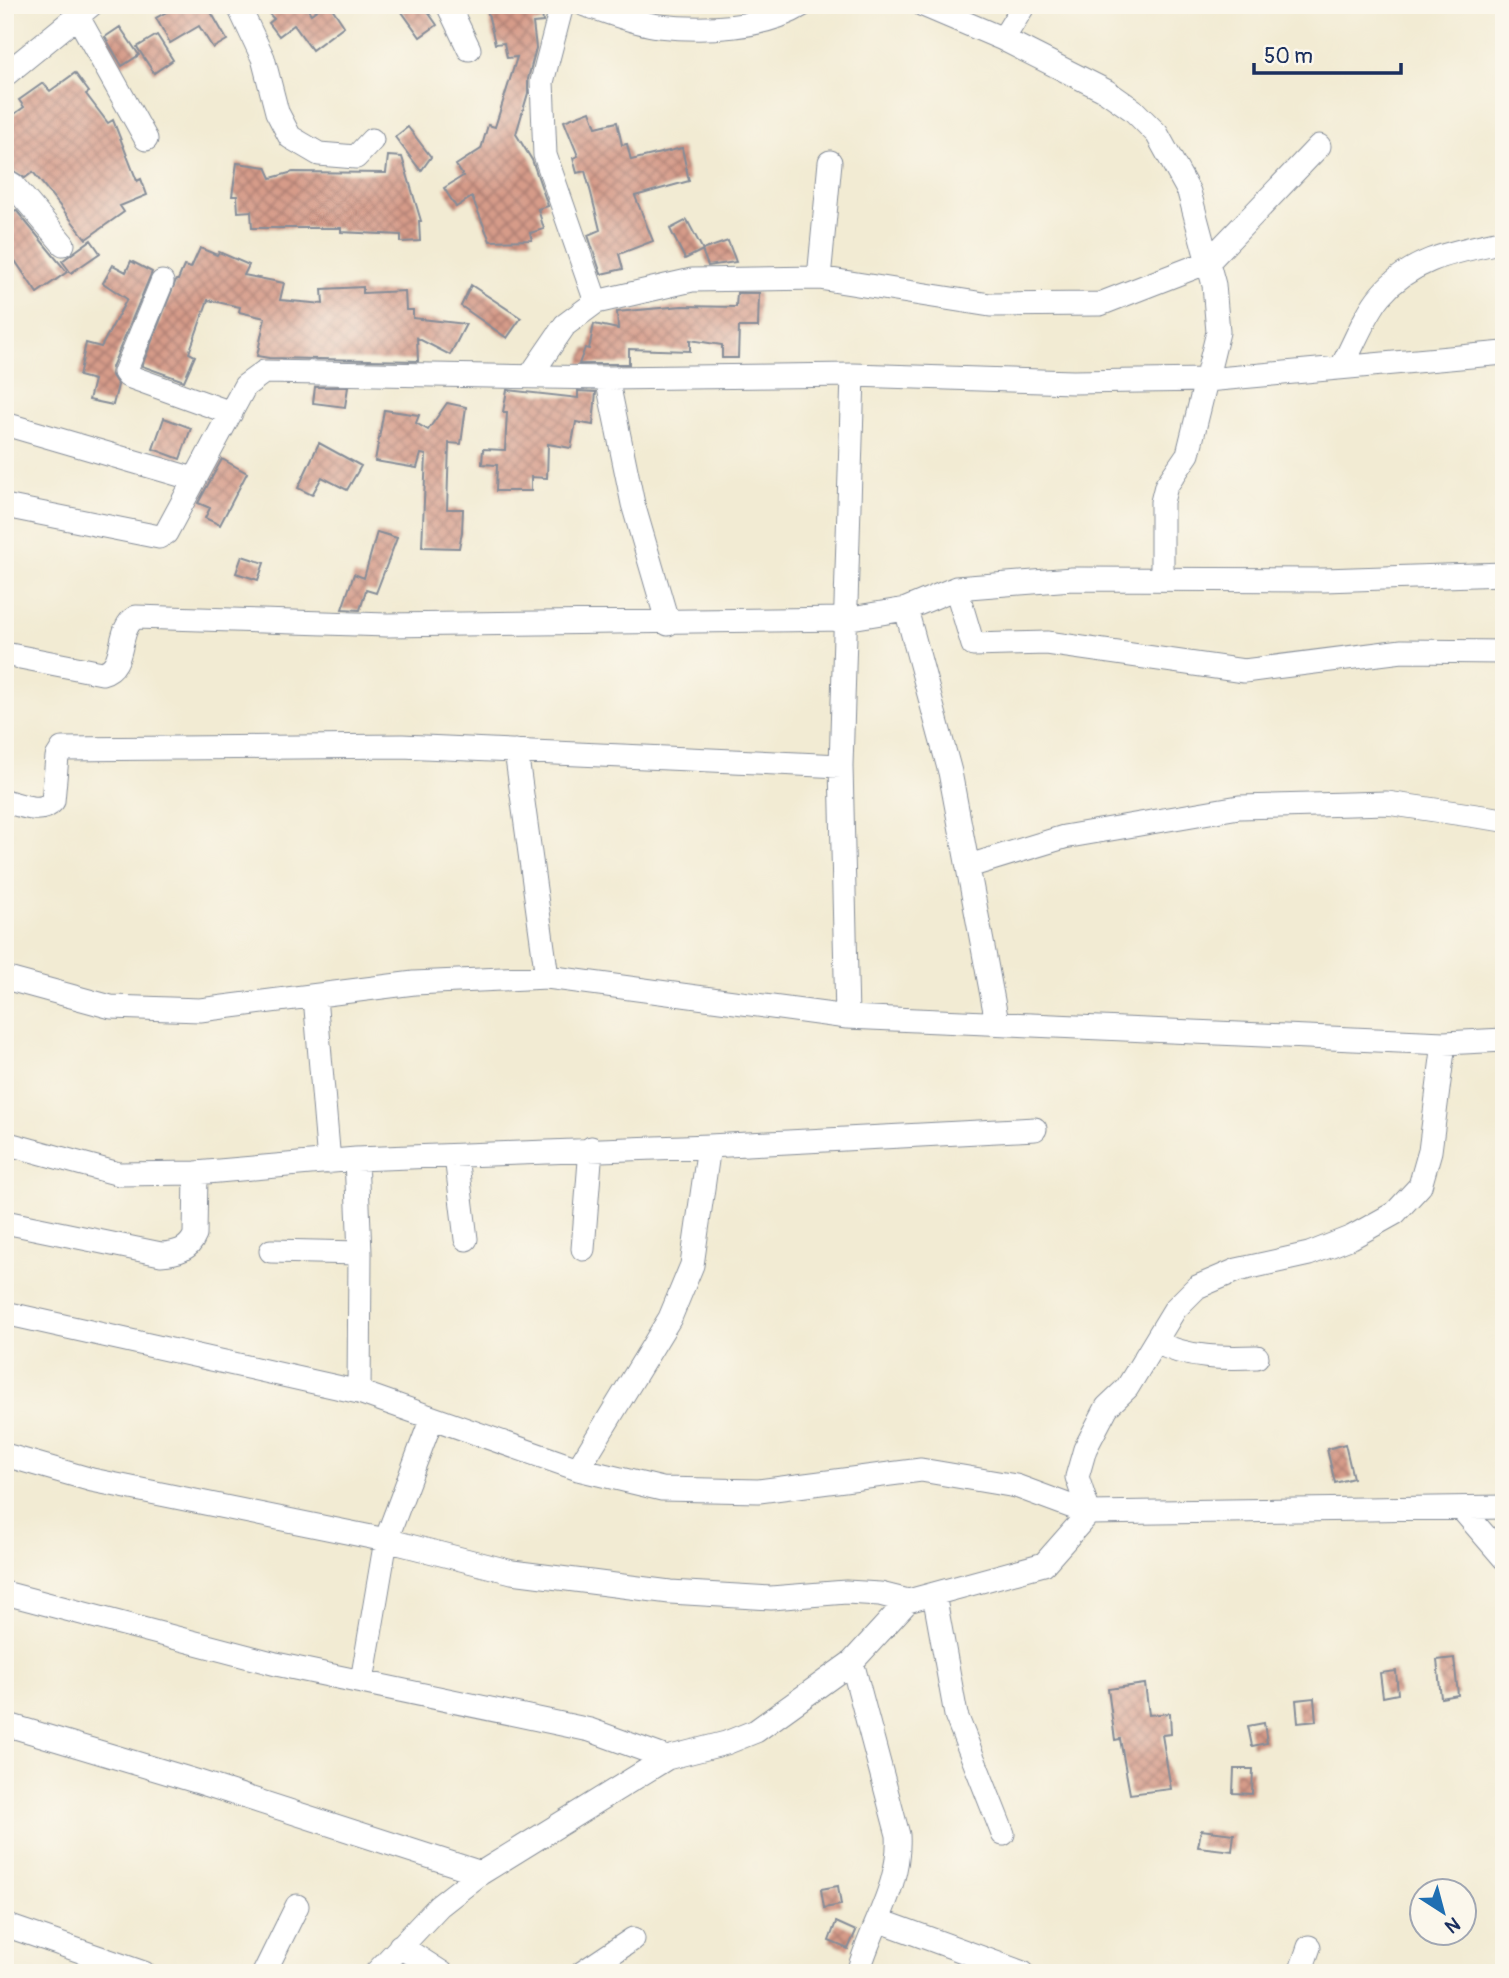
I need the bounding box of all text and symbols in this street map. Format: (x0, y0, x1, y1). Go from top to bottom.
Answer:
scale bar (1254, 32, 1400, 76)
text: 50 m (1264, 43, 1313, 70)
north arrow (1408, 1876, 1478, 1946)
text: N (1440, 1911, 1465, 1939)

